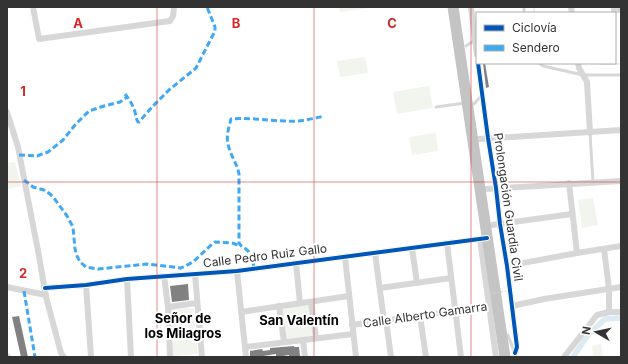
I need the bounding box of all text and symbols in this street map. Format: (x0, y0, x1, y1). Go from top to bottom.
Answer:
legend (476, 12, 616, 64)
text: A (73, 15, 83, 31)
text: B (232, 15, 241, 31)
text: C (387, 15, 397, 31)
text: Ciclovía (512, 20, 557, 35)
text: Sendero (512, 40, 560, 55)
text: 1 (20, 83, 26, 99)
street label: Prolongación Guardia Civil (491, 132, 526, 282)
street label: Calle Pedro Ruiz Gallo (202, 240, 328, 271)
text: 2 (19, 265, 27, 281)
street label: Calle Alberto Gamarra (362, 298, 488, 331)
district label: Señor de los Milagros (144, 310, 222, 341)
district label: San Valentín (259, 312, 339, 328)
north arrow (576, 312, 616, 352)
text: N (579, 325, 594, 336)

